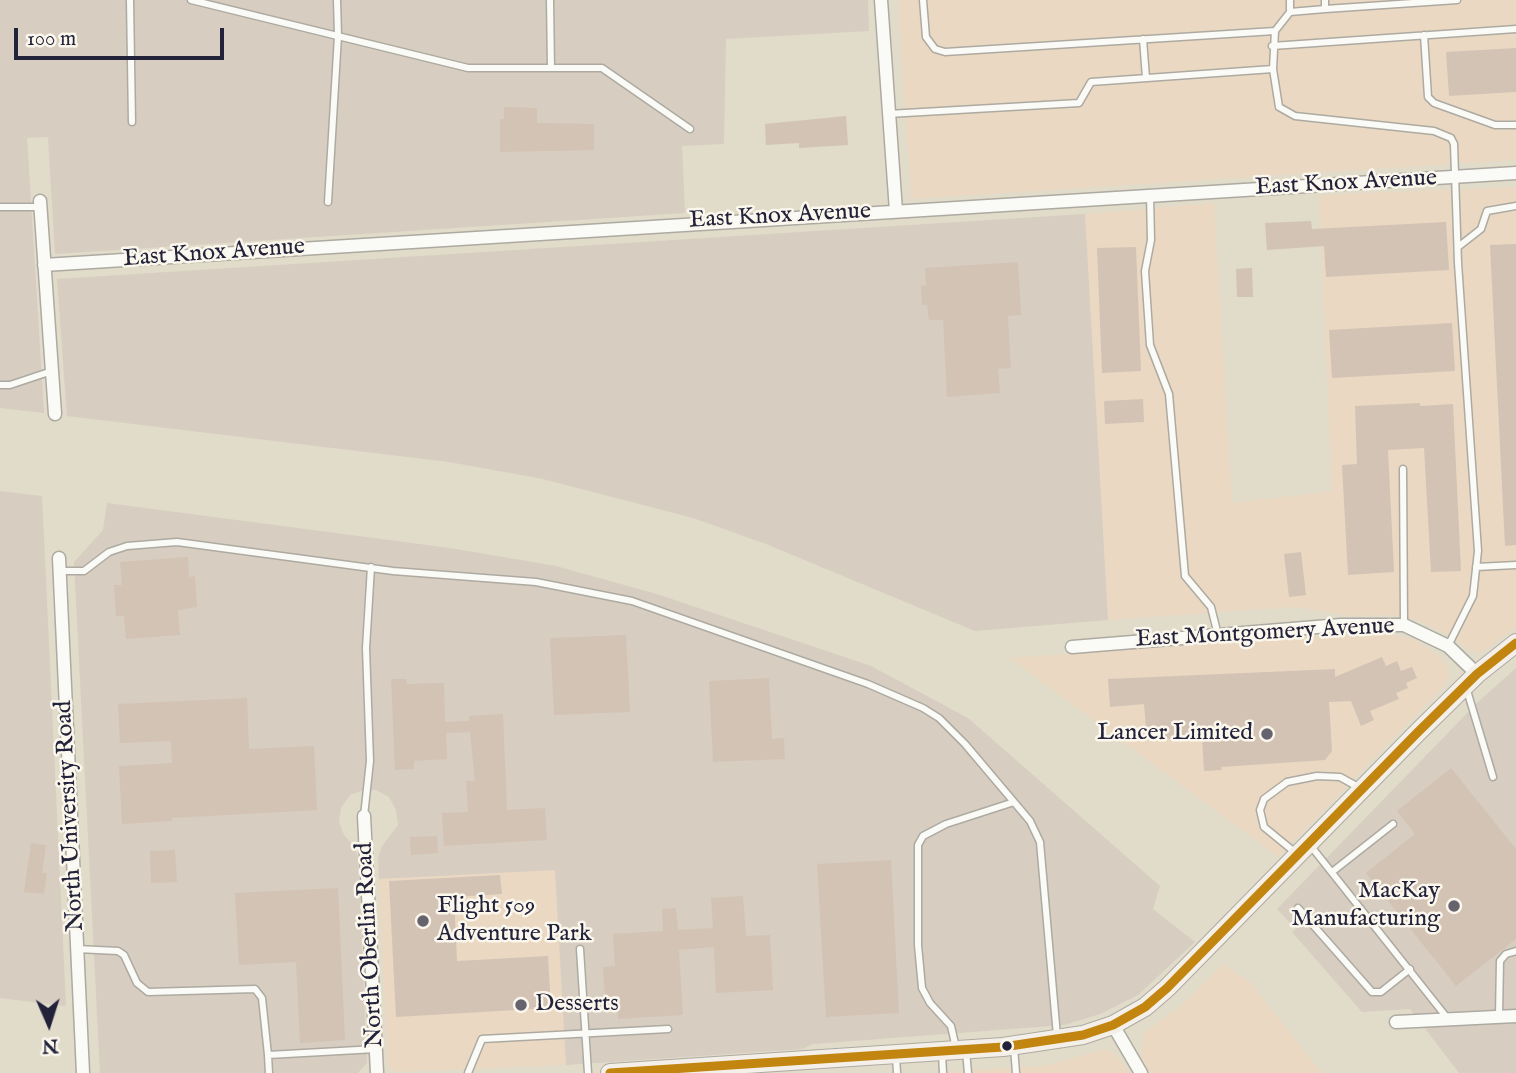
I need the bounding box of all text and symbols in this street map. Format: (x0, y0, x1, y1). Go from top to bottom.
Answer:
scale bar (18, 14, 228, 58)
text: 100 m (27, 26, 76, 53)
street label: East Knox Avenue (1254, 165, 1438, 203)
street label: East Knox Avenue (688, 198, 872, 236)
street label: East Knox Avenue (122, 233, 306, 275)
street label: East Montgomery Avenue (1135, 613, 1395, 655)
street label: North University Road (51, 700, 91, 932)
place label: Lancer Limited (1097, 720, 1253, 748)
marker: Lancer Limited (1259, 726, 1275, 742)
street label: North Oberlin Road (351, 841, 391, 1049)
place label: MacKay Manufacturing (1291, 878, 1440, 934)
place label: Flight 509 Adventure Park (437, 893, 592, 949)
marker: MacKay Manufacturing (1446, 898, 1462, 914)
marker: Flight 509 Adventure Park (415, 913, 431, 929)
north arrow (14, 989, 84, 1059)
place label: Desserts (535, 991, 619, 1019)
marker: Desserts (513, 997, 529, 1013)
text: N (41, 1033, 59, 1057)
unlabelled marker (1000, 1039, 1014, 1053)

